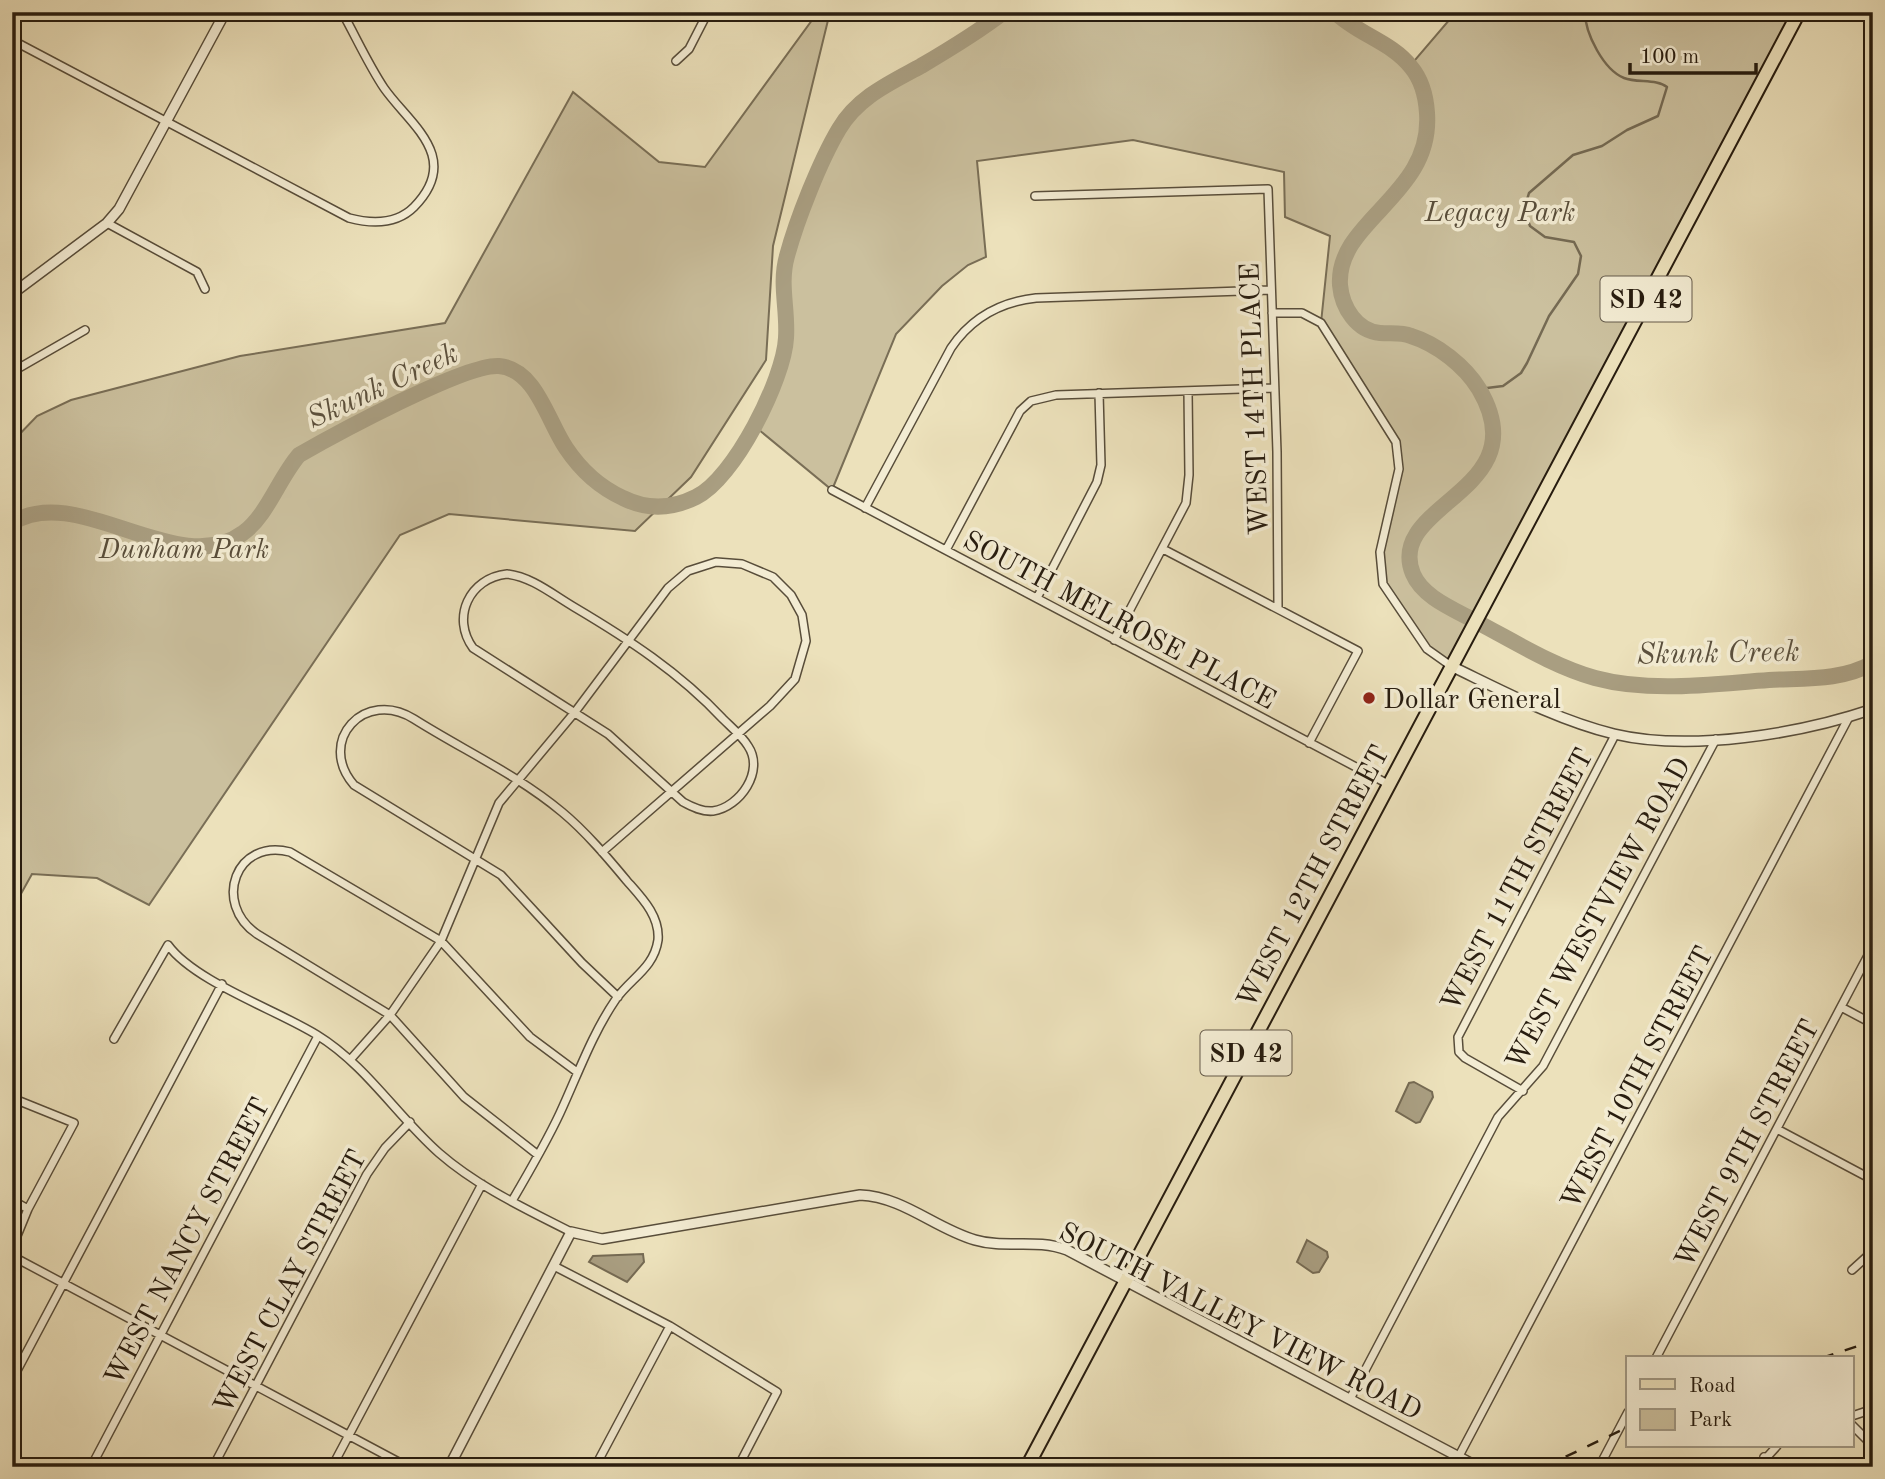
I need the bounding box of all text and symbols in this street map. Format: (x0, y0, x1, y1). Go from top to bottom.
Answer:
scale bar (1630, 32, 1756, 76)
text: 100 m (1640, 47, 1699, 68)
park label: Legacy Park (1424, 200, 1575, 228)
street label: WEST 14TH PLACE (1237, 262, 1275, 536)
road number: SD 42 (1600, 276, 1692, 322)
water label: Skunk Creek (303, 339, 463, 435)
street label: SOUTH MELROSE PLACE (958, 527, 1279, 716)
park label: Dunham Park (98, 537, 269, 565)
water label: Skunk Creek (1636, 638, 1800, 670)
place label: Dollar General (1383, 687, 1561, 715)
marker: Dollar General (1361, 690, 1377, 706)
street label: WEST 12TH STREET (1234, 742, 1396, 1013)
street label: WEST 11TH STREET (1438, 745, 1600, 1016)
street label: WEST WESTVIEW ROAD (1502, 754, 1697, 1075)
street label: WEST 10TH STREET (1558, 943, 1720, 1214)
street label: WEST 9TH STREET (1671, 1016, 1826, 1273)
road number: SD 42 (1200, 1030, 1292, 1076)
street label: WEST NANCY STREET (101, 1094, 276, 1391)
street label: WEST CLAY STREET (210, 1146, 373, 1419)
street label: SOUTH VALLEY VIEW ROAD (1054, 1219, 1425, 1427)
legend (1626, 1356, 1854, 1448)
text: Road (1689, 1376, 1736, 1397)
text: Park (1689, 1410, 1732, 1431)

